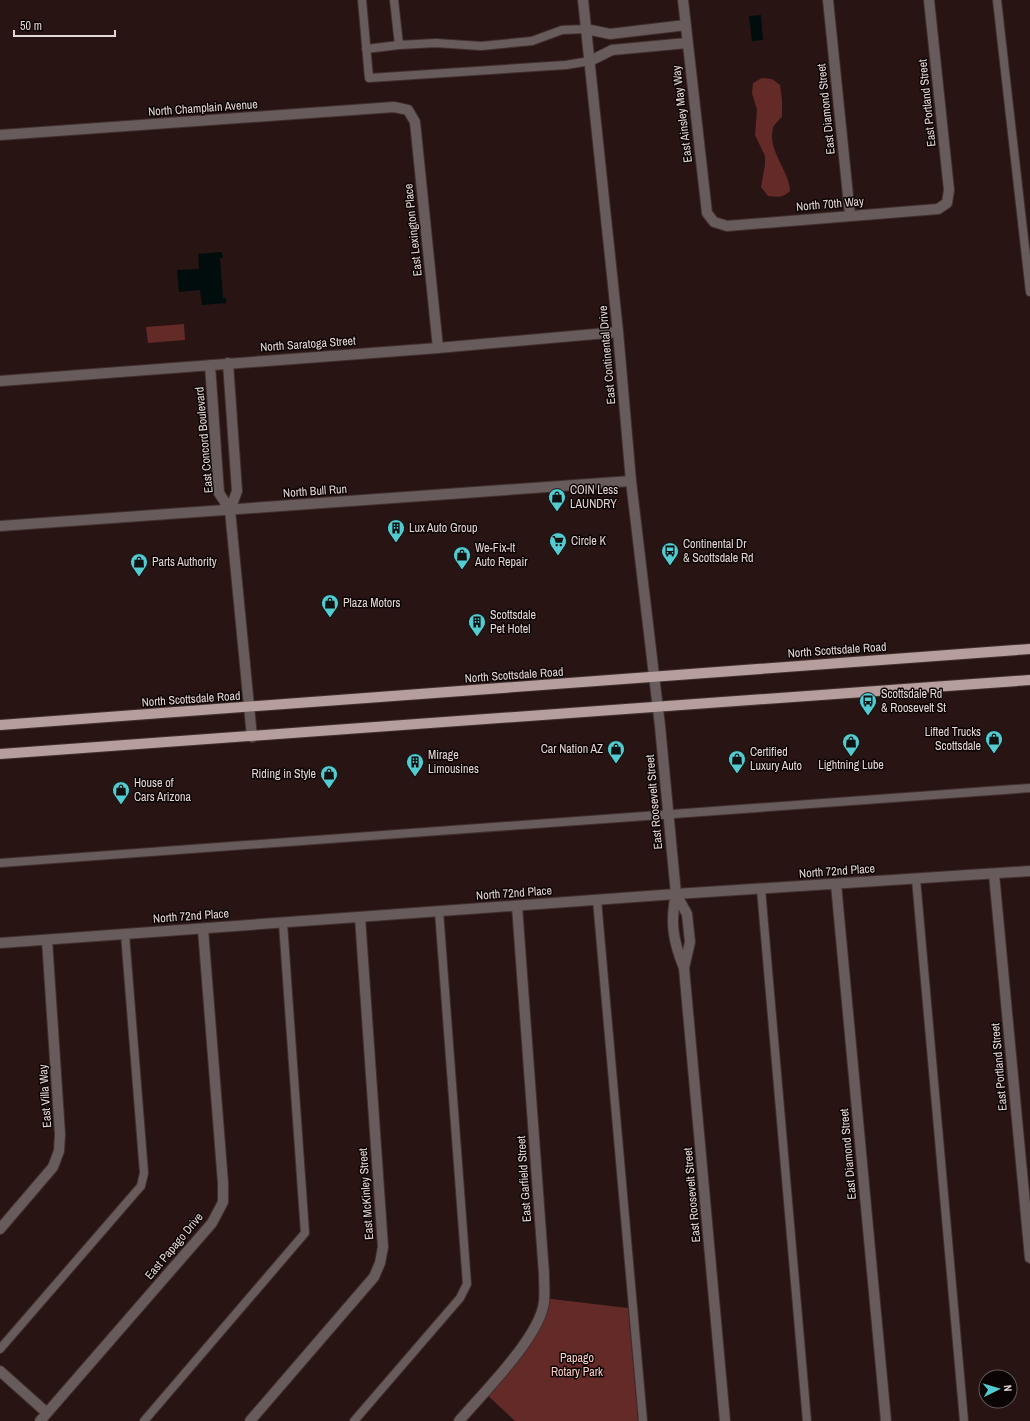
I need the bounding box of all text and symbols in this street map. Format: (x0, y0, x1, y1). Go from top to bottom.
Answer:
scale bar (14, 12, 115, 38)
text: 50 m (20, 18, 42, 34)
street label: East Portland Street (914, 58, 940, 148)
street label: East Diamond Street (813, 62, 839, 155)
street label: East Ainsley May Way (668, 65, 696, 163)
street label: North Champlain Avenue (148, 96, 258, 120)
street label: East Lexington Place (400, 183, 426, 277)
street label: North 70th Way (795, 193, 865, 215)
street label: East Continental Drive (595, 305, 619, 405)
street label: North Saratoga Street (260, 333, 357, 355)
street label: East Concord Boulevard (191, 386, 217, 494)
street label: North Bull Run (283, 481, 347, 501)
place label: COIN Less LAUNDRY (570, 482, 618, 512)
shop icon: COIN Less LAUNDRY (547, 487, 567, 512)
building icon: Lux Auto Group (386, 518, 406, 543)
place label: Lux Auto Group (409, 520, 477, 536)
supermarket icon: Circle K (548, 531, 568, 556)
place label: Circle K (571, 533, 606, 549)
place label: Continental Dr & Scottsdale Rd (683, 536, 754, 566)
place label: We-Fix-It Auto Repair (474, 540, 528, 570)
bus stop icon: Continental Dr & Scottsdale Rd (660, 541, 680, 566)
shop icon: We-Fix-It Auto Repair (452, 545, 472, 570)
shop icon: Parts Authority (129, 552, 149, 577)
place label: Parts Authority (152, 554, 217, 570)
shop icon: Plaza Motors (320, 593, 340, 618)
place label: Plaza Motors (343, 595, 401, 611)
place label: Scottsdale Pet Hotel (490, 607, 536, 637)
building icon: Scottsdale Pet Hotel (467, 612, 487, 637)
street label: North Scottsdale Road (787, 639, 887, 661)
street label: North Scottsdale Road (464, 664, 564, 686)
place label: Scottsdale Rd & Roosevelt St (881, 686, 946, 716)
street label: North Scottsdale Road (141, 688, 241, 710)
bus stop icon: Scottsdale Rd & Roosevelt St (858, 691, 878, 716)
place label: Lifted Trucks Scottsdale (925, 724, 981, 754)
shop icon: Lifted Trucks Scottsdale (984, 729, 1004, 754)
shop icon: Lightning Lube (841, 732, 861, 757)
shop icon: Car Nation AZ (606, 739, 626, 764)
place label: Car Nation AZ (541, 741, 603, 757)
place label: Certified Luxury Auto (750, 744, 802, 774)
place label: Mirage Limousines (428, 747, 479, 777)
shop icon: Certified Luxury Auto (727, 749, 747, 774)
building icon: Mirage Limousines (405, 752, 425, 777)
street label: East Roosevelt Street (642, 754, 666, 850)
place label: Lightning Lube (818, 757, 884, 773)
shop icon: Riding in Style (319, 764, 339, 789)
place label: Riding in Style (251, 766, 316, 782)
place label: House of Cars Arizona (134, 775, 191, 805)
shop icon: House of Cars Arizona (111, 780, 131, 805)
street label: North 72nd Place (799, 860, 875, 882)
street label: North 72nd Place (476, 882, 552, 904)
street label: North 72nd Place (153, 905, 229, 927)
street label: East Portland Street (987, 1022, 1011, 1112)
street label: East Villa Way (35, 1064, 55, 1128)
street label: East Diamond Street (836, 1108, 860, 1200)
street label: East Garfield Street (513, 1135, 535, 1223)
street label: East McKinley Street (355, 1147, 377, 1240)
street label: East Roosevelt Street (680, 1147, 704, 1243)
street label: East Papago Drive (141, 1209, 207, 1283)
park label: Papago Rotary Park (551, 1350, 603, 1380)
north arrow (978, 1369, 1018, 1409)
text: N (1001, 1384, 1015, 1392)

